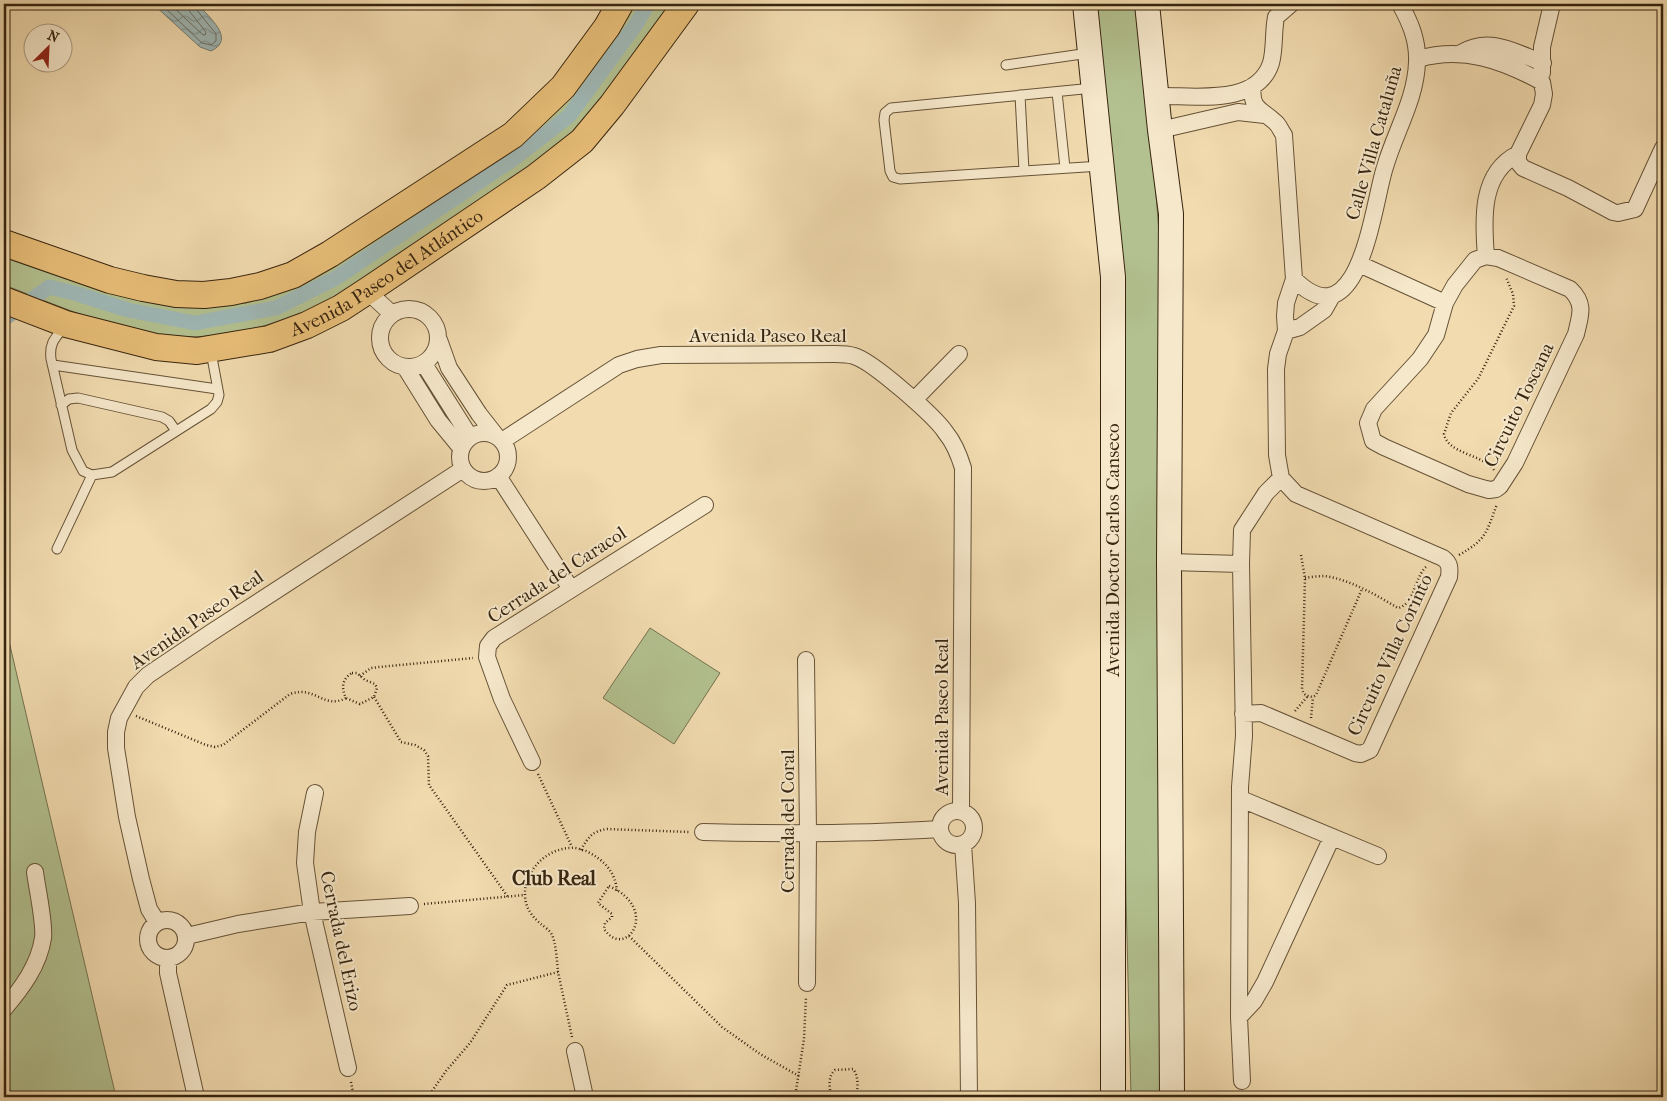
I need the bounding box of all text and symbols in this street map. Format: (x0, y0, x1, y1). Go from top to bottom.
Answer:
north arrow (22, 22, 72, 72)
text: N (45, 27, 62, 47)
street label: Calle Villa Cataluña (1341, 63, 1407, 223)
street label: Avenida Paseo del Atlántico (286, 205, 488, 342)
street label: Avenida Paseo Real (688, 325, 847, 347)
street label: Circuito Toscana (1479, 339, 1559, 471)
street label: Avenida Doctor Carlos Canseco (1102, 423, 1124, 678)
street label: Cerrada del Caracol (484, 522, 630, 628)
street label: Avenida Paseo Real (125, 566, 268, 675)
street label: Circuito Villa Corinto (1343, 570, 1437, 739)
street label: Avenida Paseo Real (931, 638, 953, 797)
street label: Cerrada del Coral (777, 749, 799, 893)
district label: Club Real (512, 867, 596, 890)
street label: Cerrada del Erizo (315, 869, 367, 1013)

